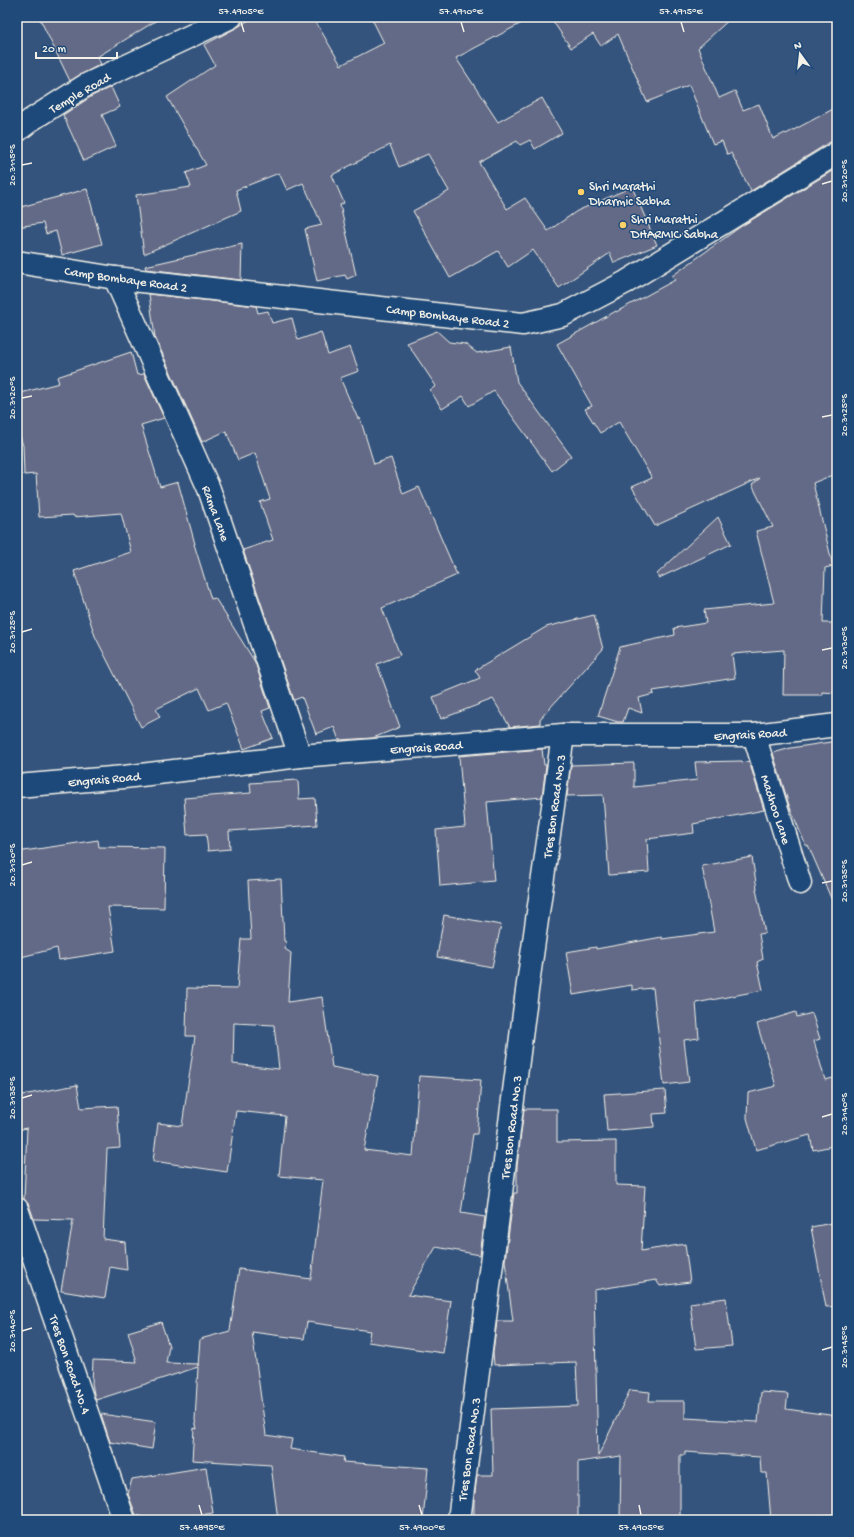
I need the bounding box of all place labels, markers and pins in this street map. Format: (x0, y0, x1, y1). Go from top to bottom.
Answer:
place label: Shri Marathi Dharmic Sabha (588, 180, 671, 210)
marker: Shri Marathi Dharmic Sabha (576, 187, 586, 197)
place label: Shri Marathi DHARMIC Sabha (630, 213, 719, 243)
marker: Shri Marathi DHARMIC Sabha (618, 220, 628, 230)

